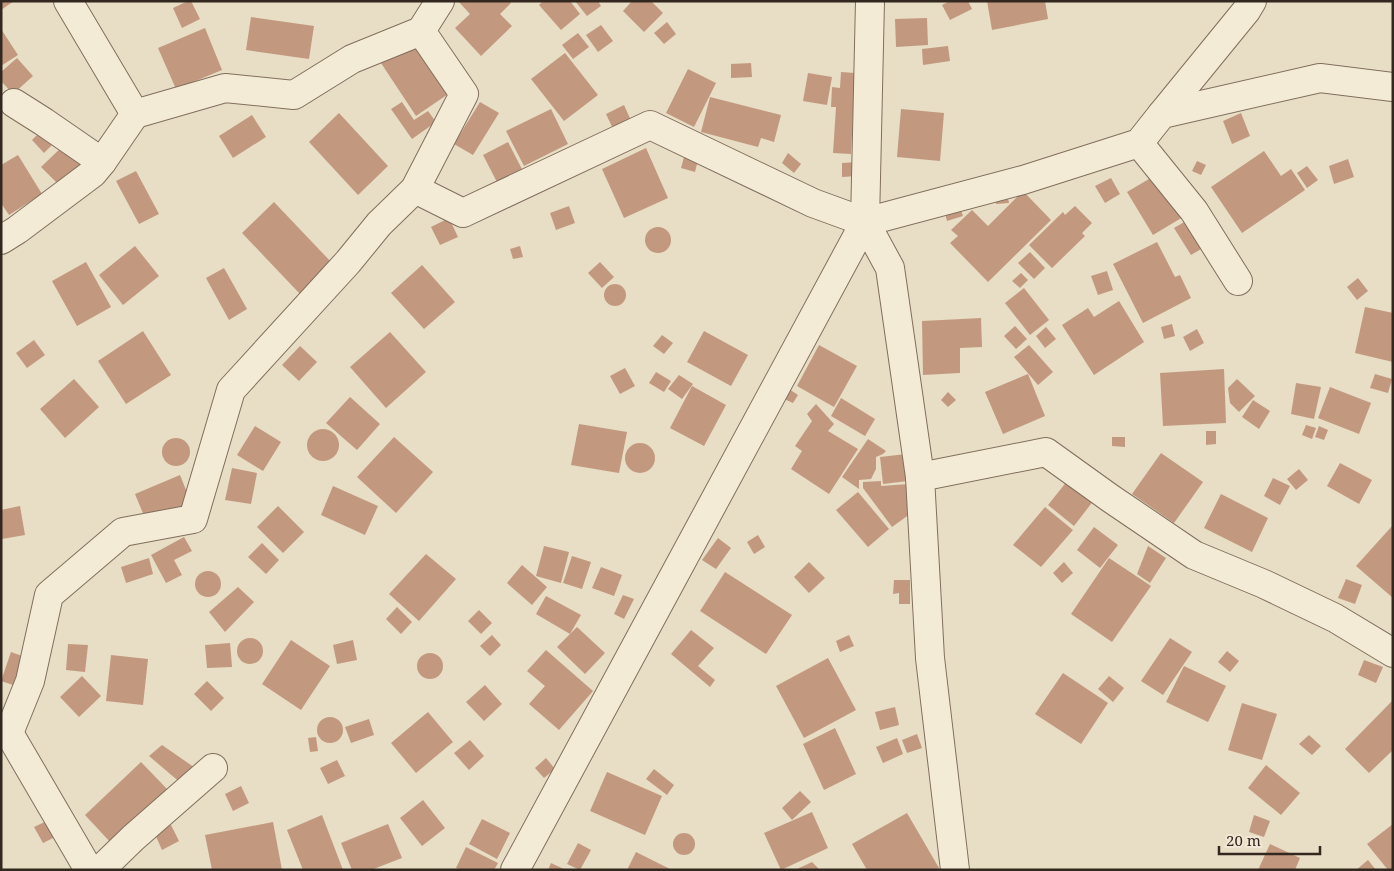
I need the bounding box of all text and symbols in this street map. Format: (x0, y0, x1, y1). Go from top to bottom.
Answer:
scale bar (1219, 824, 1320, 856)
text: 20 m (1226, 830, 1261, 850)

